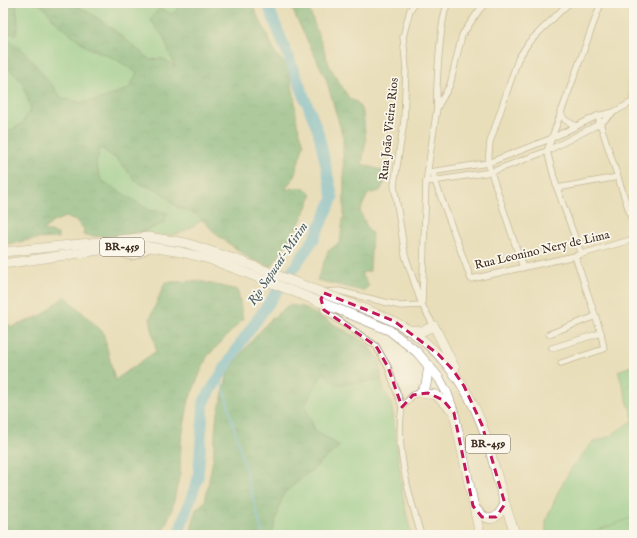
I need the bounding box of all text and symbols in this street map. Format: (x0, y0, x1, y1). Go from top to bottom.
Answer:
street label: Rua João Vieira Rios (376, 77, 403, 181)
water label: Rio Sapucaí-Mirim (244, 219, 312, 309)
street label: Rua Leonino Nery de Lima (473, 227, 612, 273)
road number: BR-459 (100, 238, 144, 256)
road number: BR-459 (466, 435, 510, 453)

